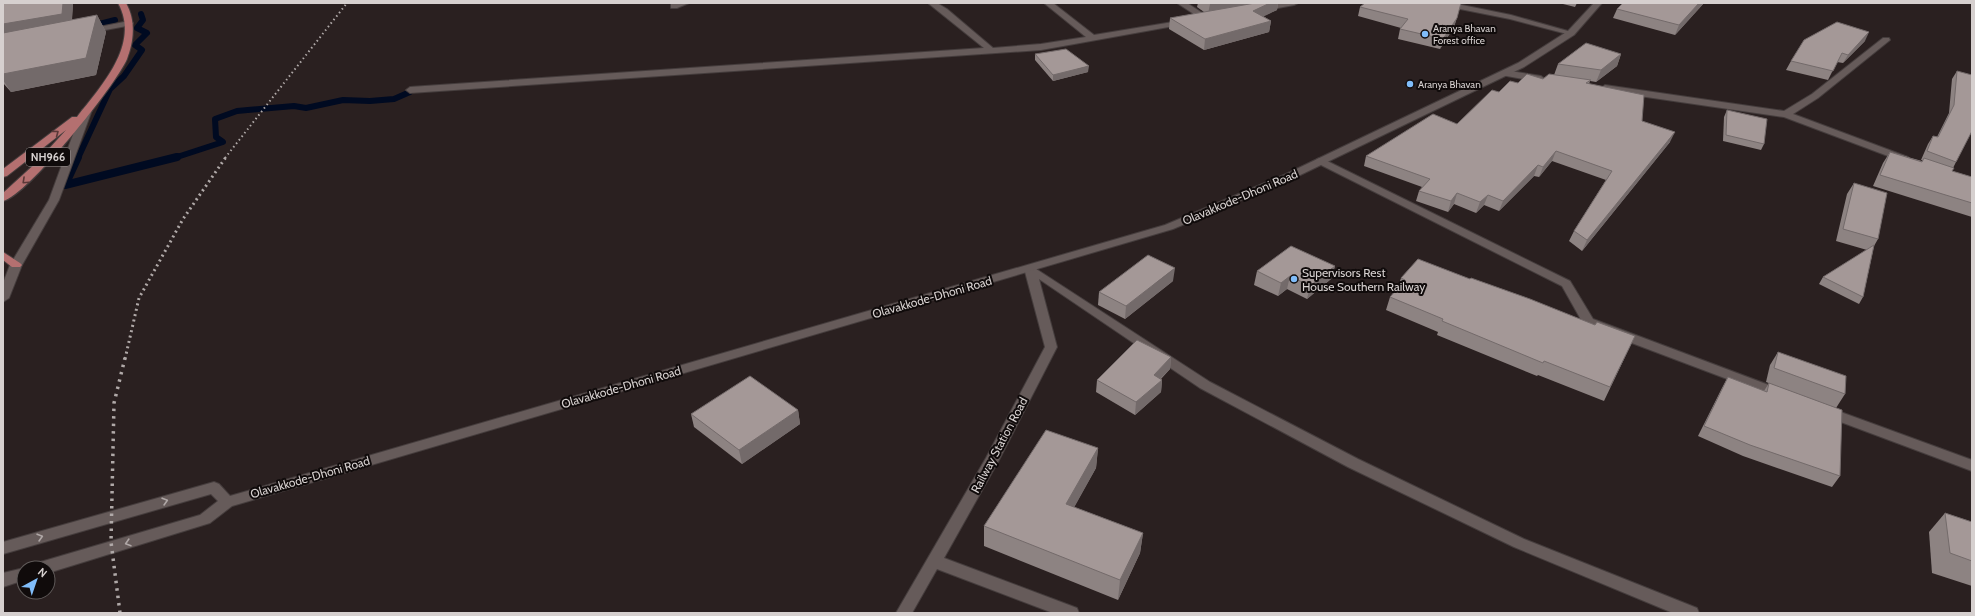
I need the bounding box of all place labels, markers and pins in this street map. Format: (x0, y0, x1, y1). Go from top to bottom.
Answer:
place label: Aranya Bhavan Forest office (1433, 22, 1496, 47)
marker: Aranya Bhavan Forest office (1420, 29, 1430, 39)
place label: Aranya Bhavan (1418, 78, 1481, 91)
marker: Aranya Bhavan (1405, 79, 1415, 89)
place label: Supervisors Rest House Southern Railway (1302, 265, 1425, 294)
marker: Supervisors Rest House Southern Railway (1289, 274, 1299, 284)

